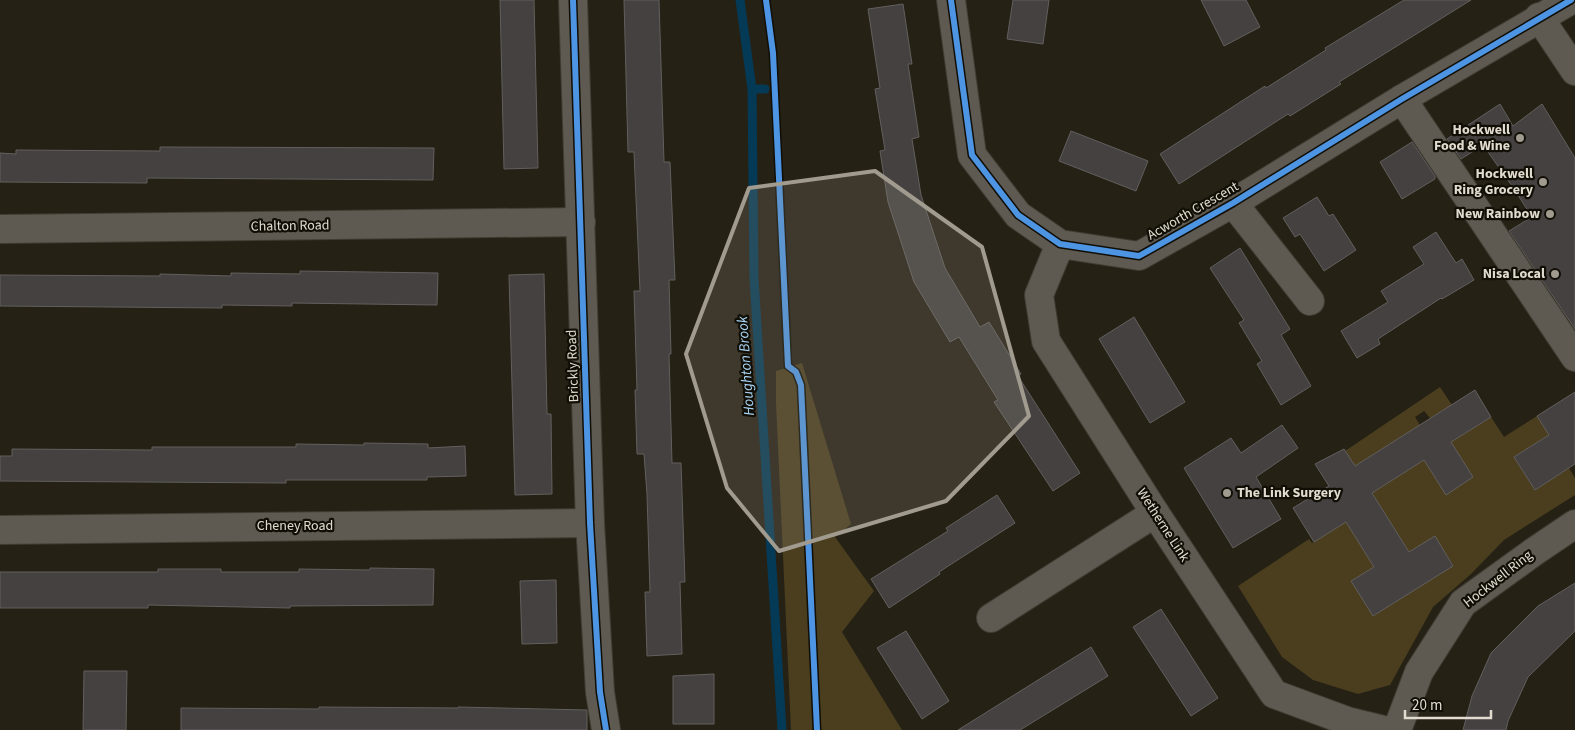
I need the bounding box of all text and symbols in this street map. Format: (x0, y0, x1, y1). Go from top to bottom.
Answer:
place label: Hockwell Food & Wine (1434, 120, 1510, 156)
marker: Hockwell Food & Wine (1514, 132, 1526, 144)
place label: Hockwell Ring Grocery (1454, 164, 1534, 200)
marker: Hockwell Ring Grocery (1537, 176, 1549, 188)
street label: Acworth Crescent (1144, 177, 1243, 245)
place label: New Rainbow (1456, 204, 1540, 224)
marker: New Rainbow (1544, 208, 1556, 220)
street label: Chalton Road (250, 215, 330, 237)
place label: Nisa Local (1483, 264, 1545, 284)
marker: Nisa Local (1549, 268, 1561, 280)
water label: Houghton Brook (732, 315, 760, 417)
street label: Brickly Road (562, 329, 584, 403)
place label: The Link Surgery (1237, 483, 1342, 503)
street label: Wetherne Link (1132, 484, 1194, 566)
marker: The Link Surgery (1221, 487, 1233, 499)
street label: Cheney Road (257, 516, 333, 536)
street label: Hockwell Ring (1459, 546, 1537, 612)
scale bar (1405, 688, 1491, 720)
text: 20 m (1412, 695, 1442, 716)

